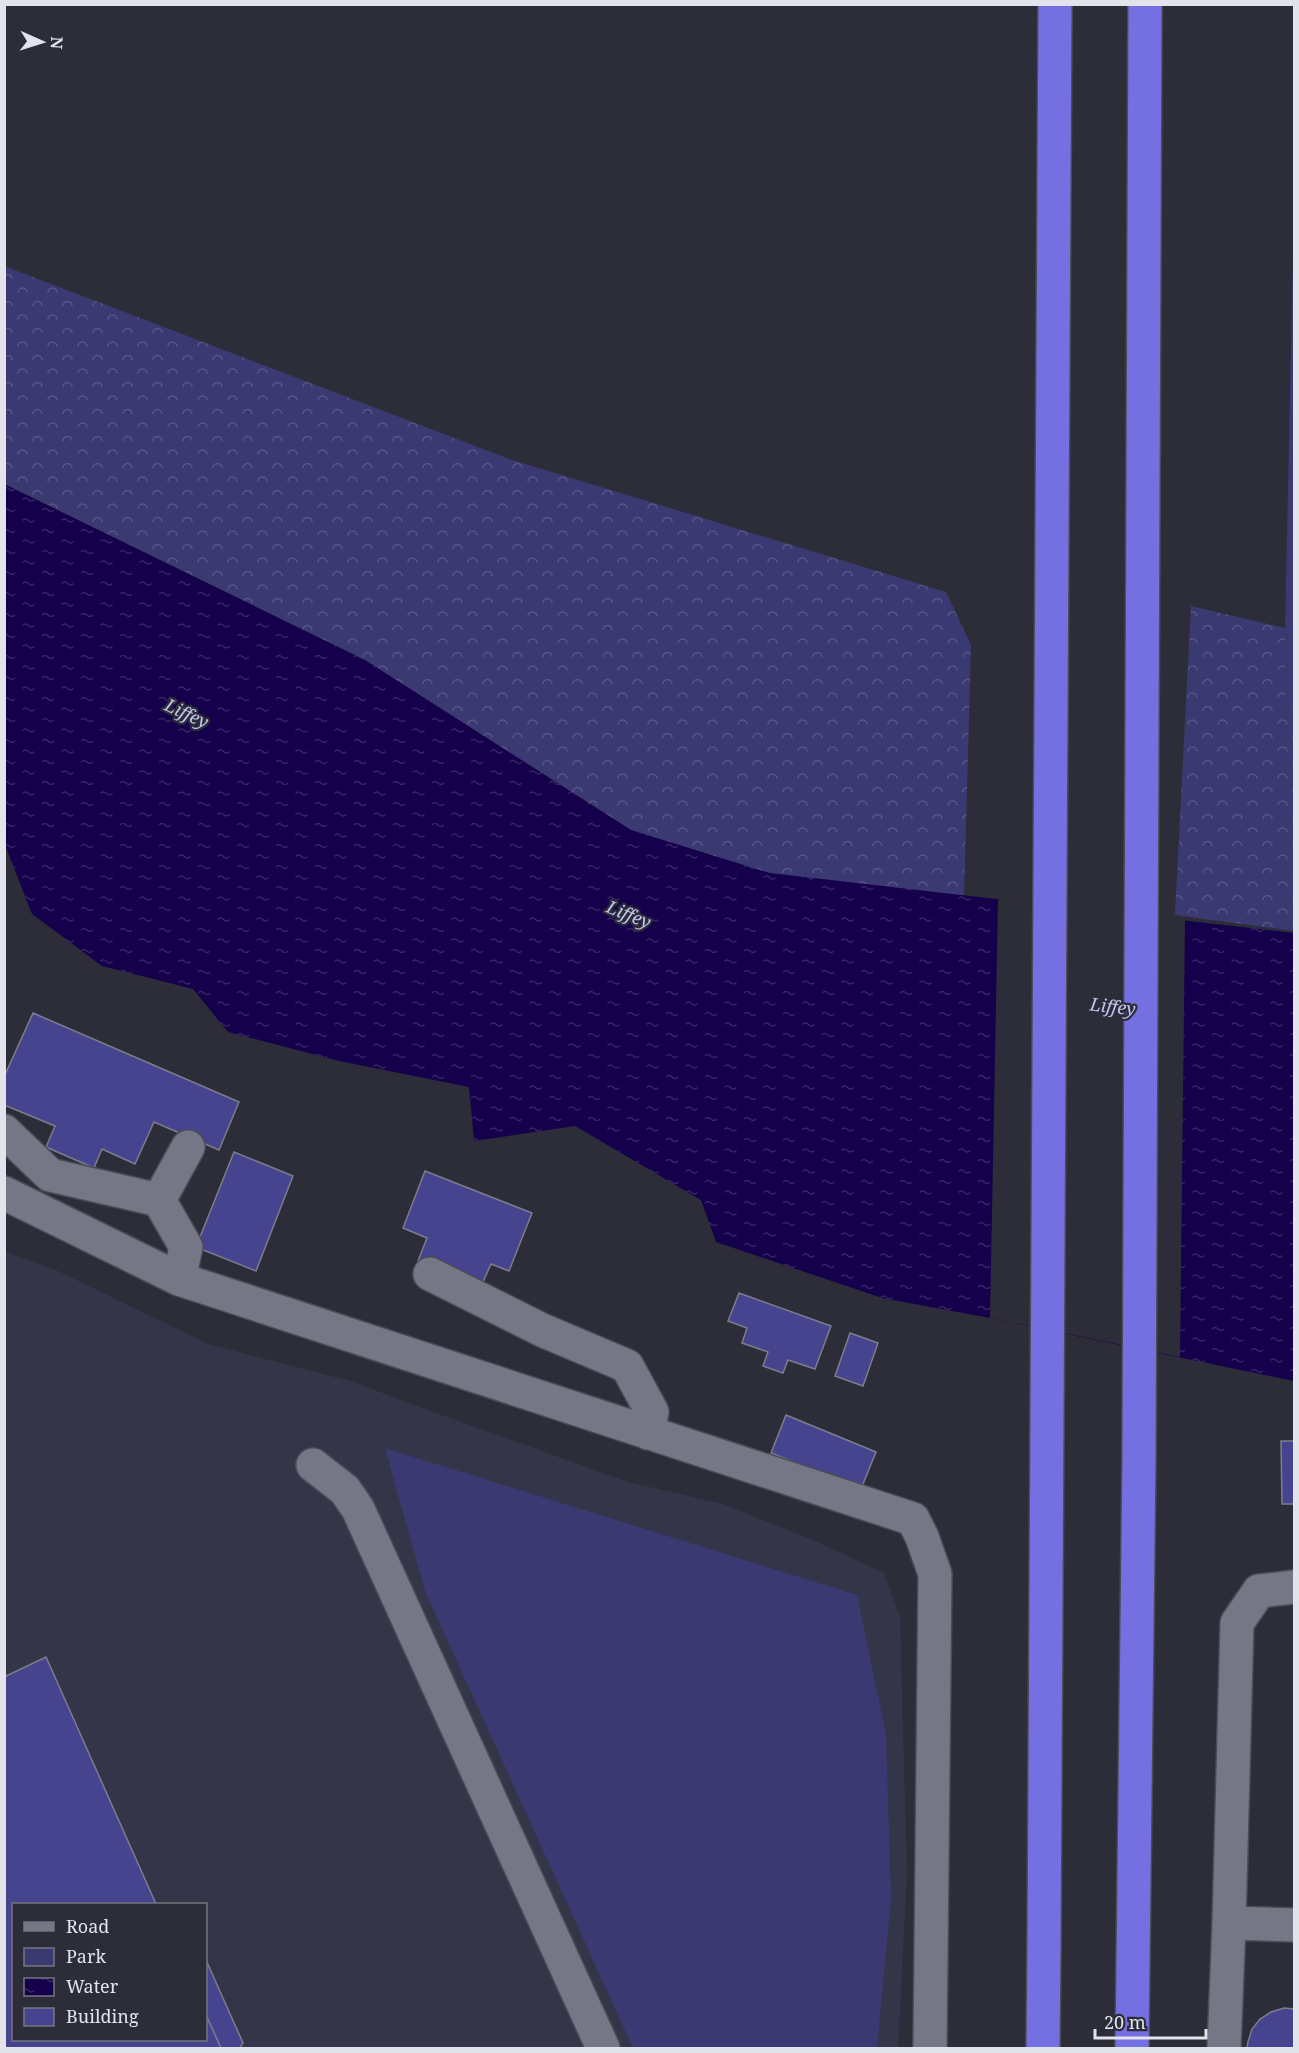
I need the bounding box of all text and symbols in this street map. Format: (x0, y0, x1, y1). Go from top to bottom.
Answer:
north arrow (12, 12, 72, 72)
text: N (46, 36, 68, 50)
water label: Liffey (160, 692, 213, 734)
water label: Liffey (602, 894, 655, 934)
water label: Liffey (1088, 991, 1137, 1021)
legend (12, 1903, 207, 2041)
text: Road (66, 1914, 109, 1938)
text: Park (66, 1944, 106, 1968)
text: Water (66, 1974, 119, 1998)
scale bar (1095, 2002, 1206, 2040)
text: Building (66, 2004, 139, 2028)
text: 20 m (1104, 2010, 1146, 2034)

